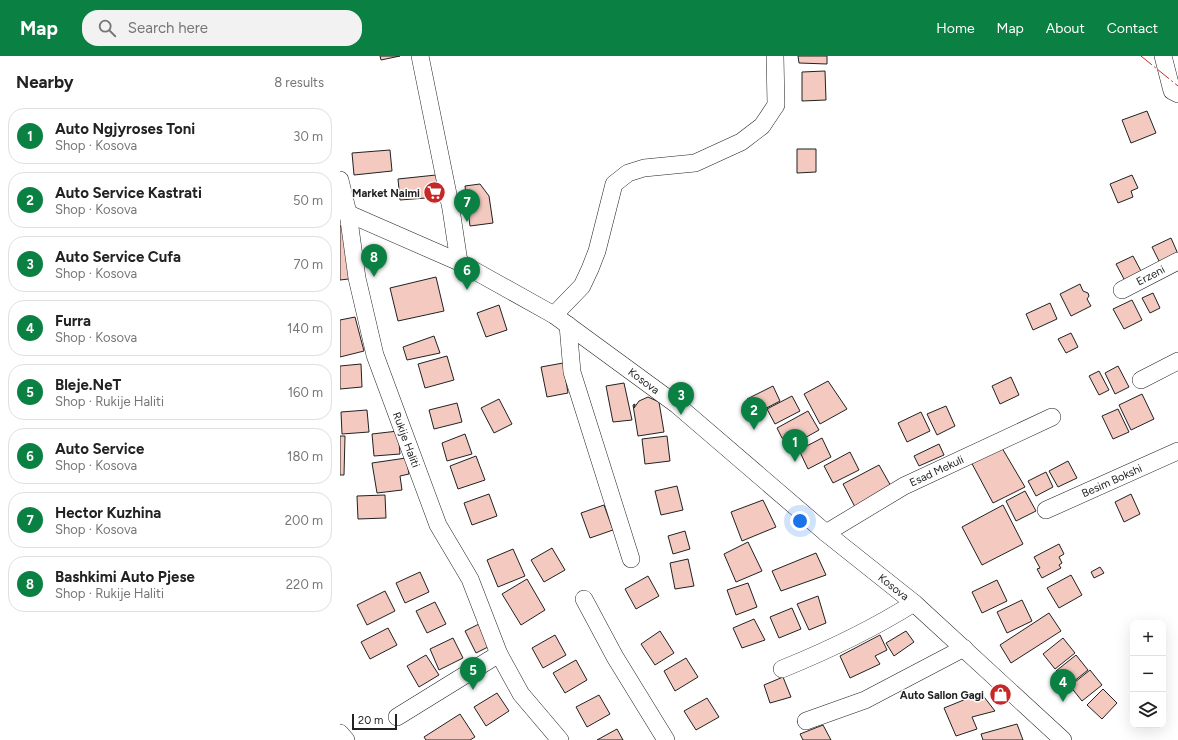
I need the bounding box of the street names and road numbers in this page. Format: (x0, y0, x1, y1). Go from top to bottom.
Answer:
street label: Erzeni (1134, 263, 1167, 288)
street label: Kosova (626, 365, 662, 397)
street label: Rukije Haliti (390, 410, 423, 469)
street label: Esad Mekuli (907, 453, 966, 489)
street label: Besim Bokshi (1079, 461, 1144, 500)
street label: Kosova (876, 571, 912, 603)

